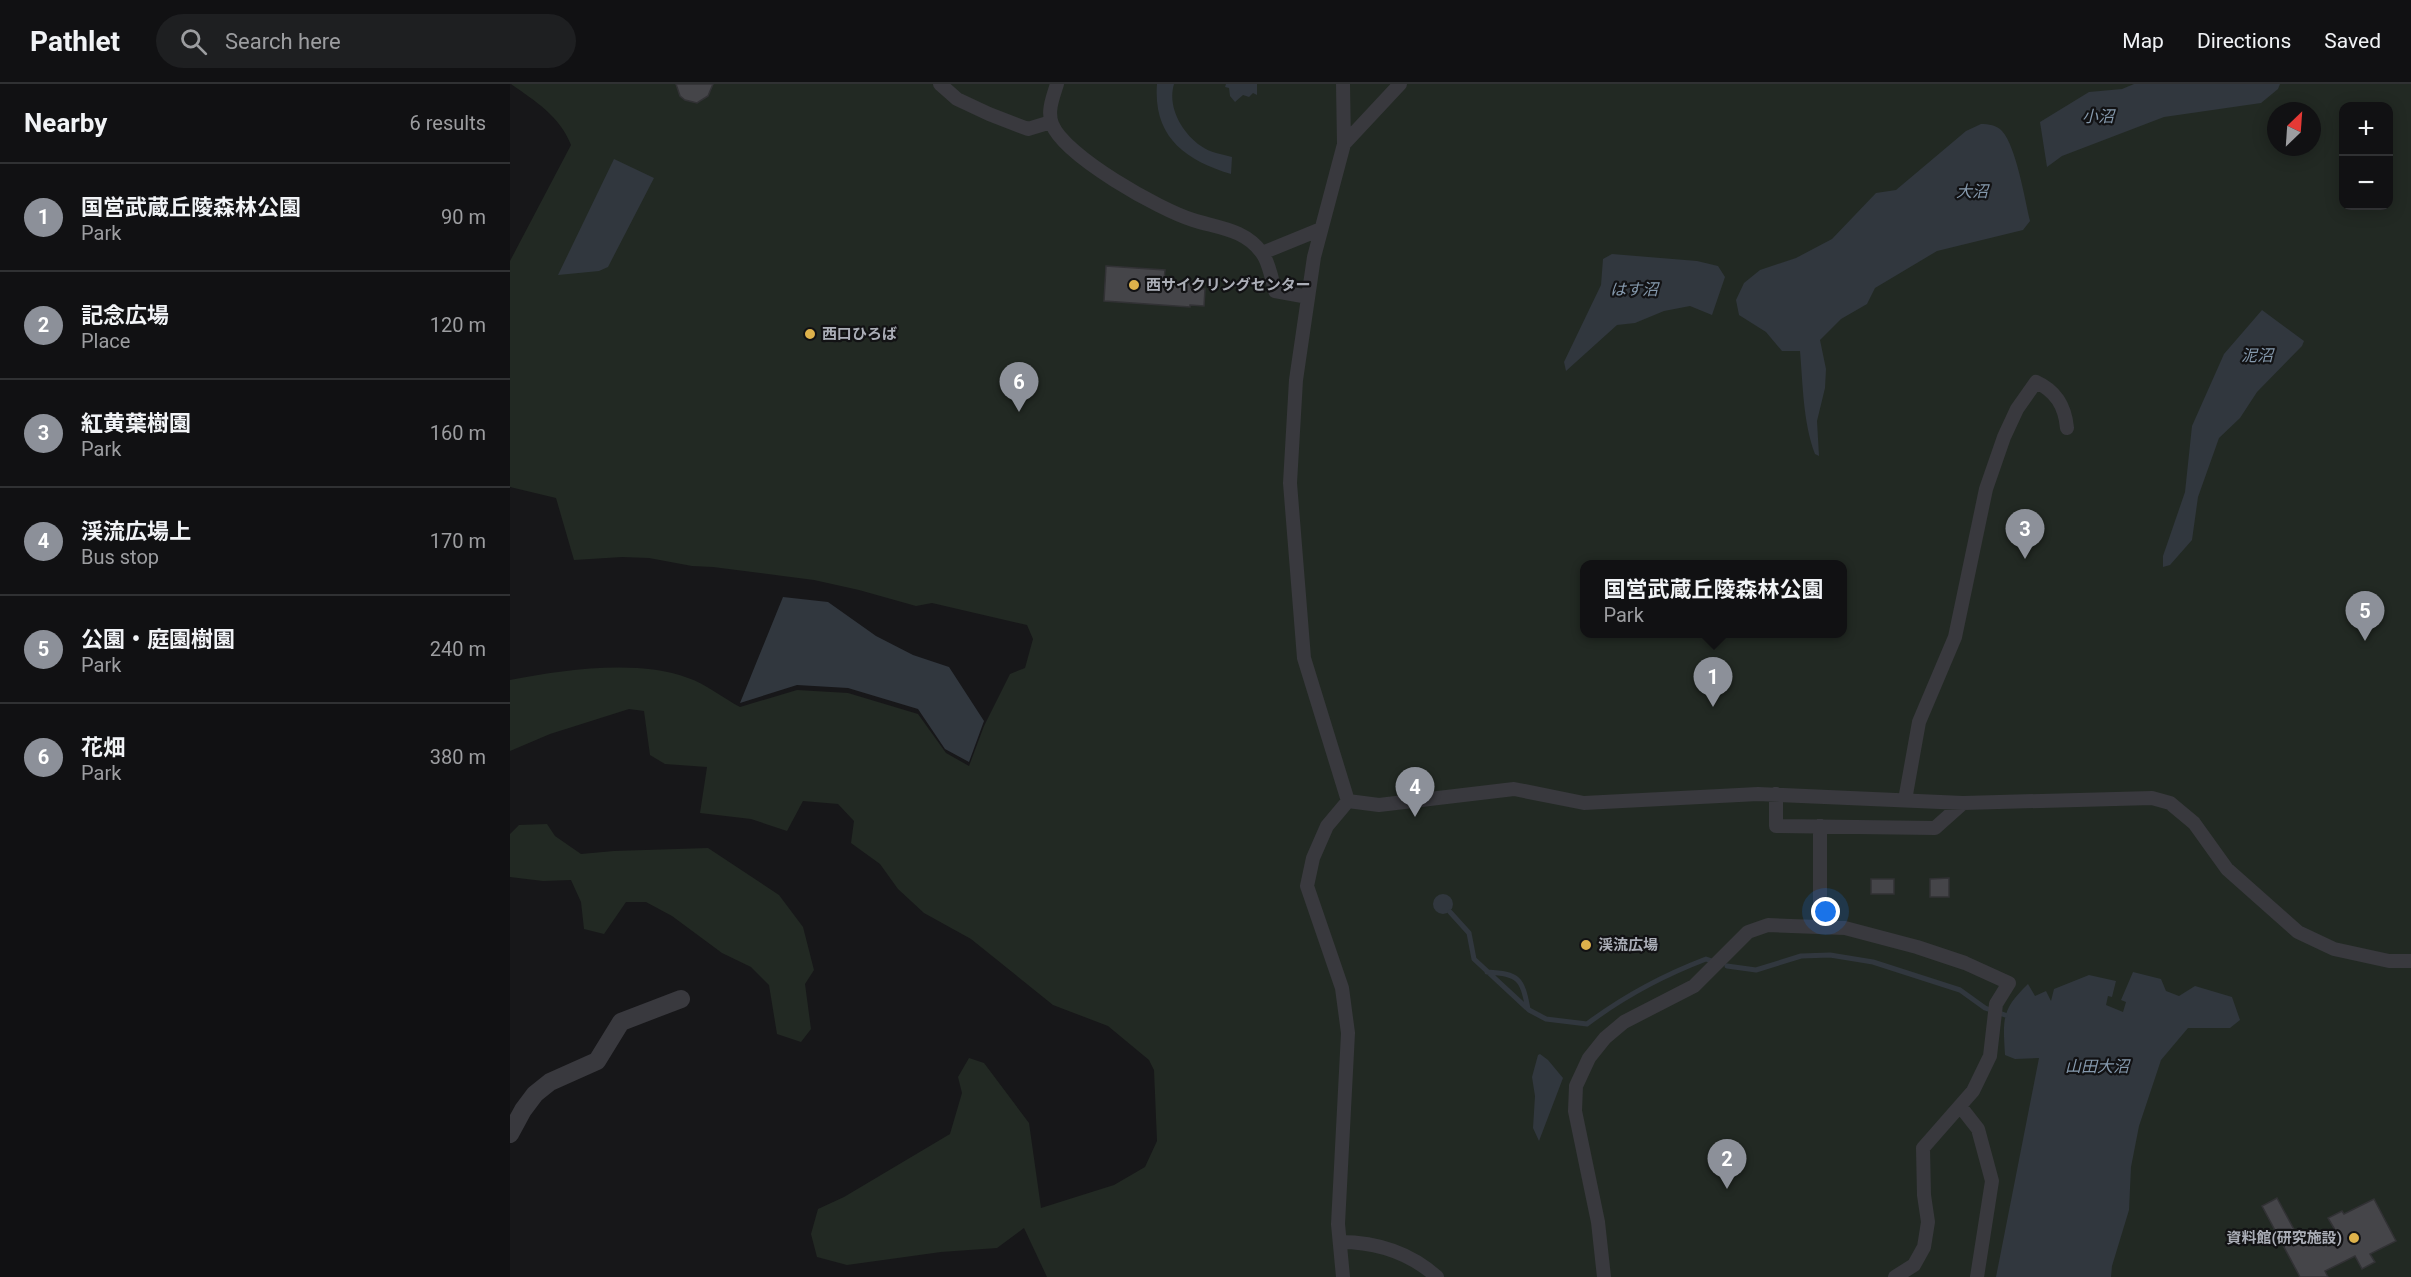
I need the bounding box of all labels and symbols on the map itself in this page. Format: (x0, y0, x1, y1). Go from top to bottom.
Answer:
north arrow (2267, 102, 2321, 156)
water label: 小沼 (2082, 107, 2116, 126)
water label: 大沼 (1956, 182, 1990, 201)
place label: 西サイクリングセンター (1146, 276, 1311, 294)
marker: 西サイクリングセンター (1127, 278, 1141, 292)
water label: はす沼 (1610, 280, 1660, 299)
place label: 西口ひろば (822, 325, 897, 343)
marker: 西口ひろば (803, 327, 817, 341)
water label: 泥沼 (2241, 346, 2275, 365)
pin: 6 (1000, 362, 1038, 412)
pin: 3 (2006, 510, 2044, 559)
pin: 5 (2346, 592, 2384, 641)
pin: 1 (1694, 658, 1732, 707)
pin: 4 (1396, 768, 1434, 817)
your location (1811, 897, 1840, 926)
place label: 渓流広場 (1598, 936, 1658, 954)
marker: 渓流広場 (1579, 938, 1593, 952)
water label: 山田大沼 (2065, 1057, 2131, 1076)
pin: 2 (1708, 1140, 1746, 1189)
place label: 資料館(研究施設) (2226, 1229, 2342, 1247)
marker: 資料館(研究施設) (2347, 1231, 2361, 1245)

